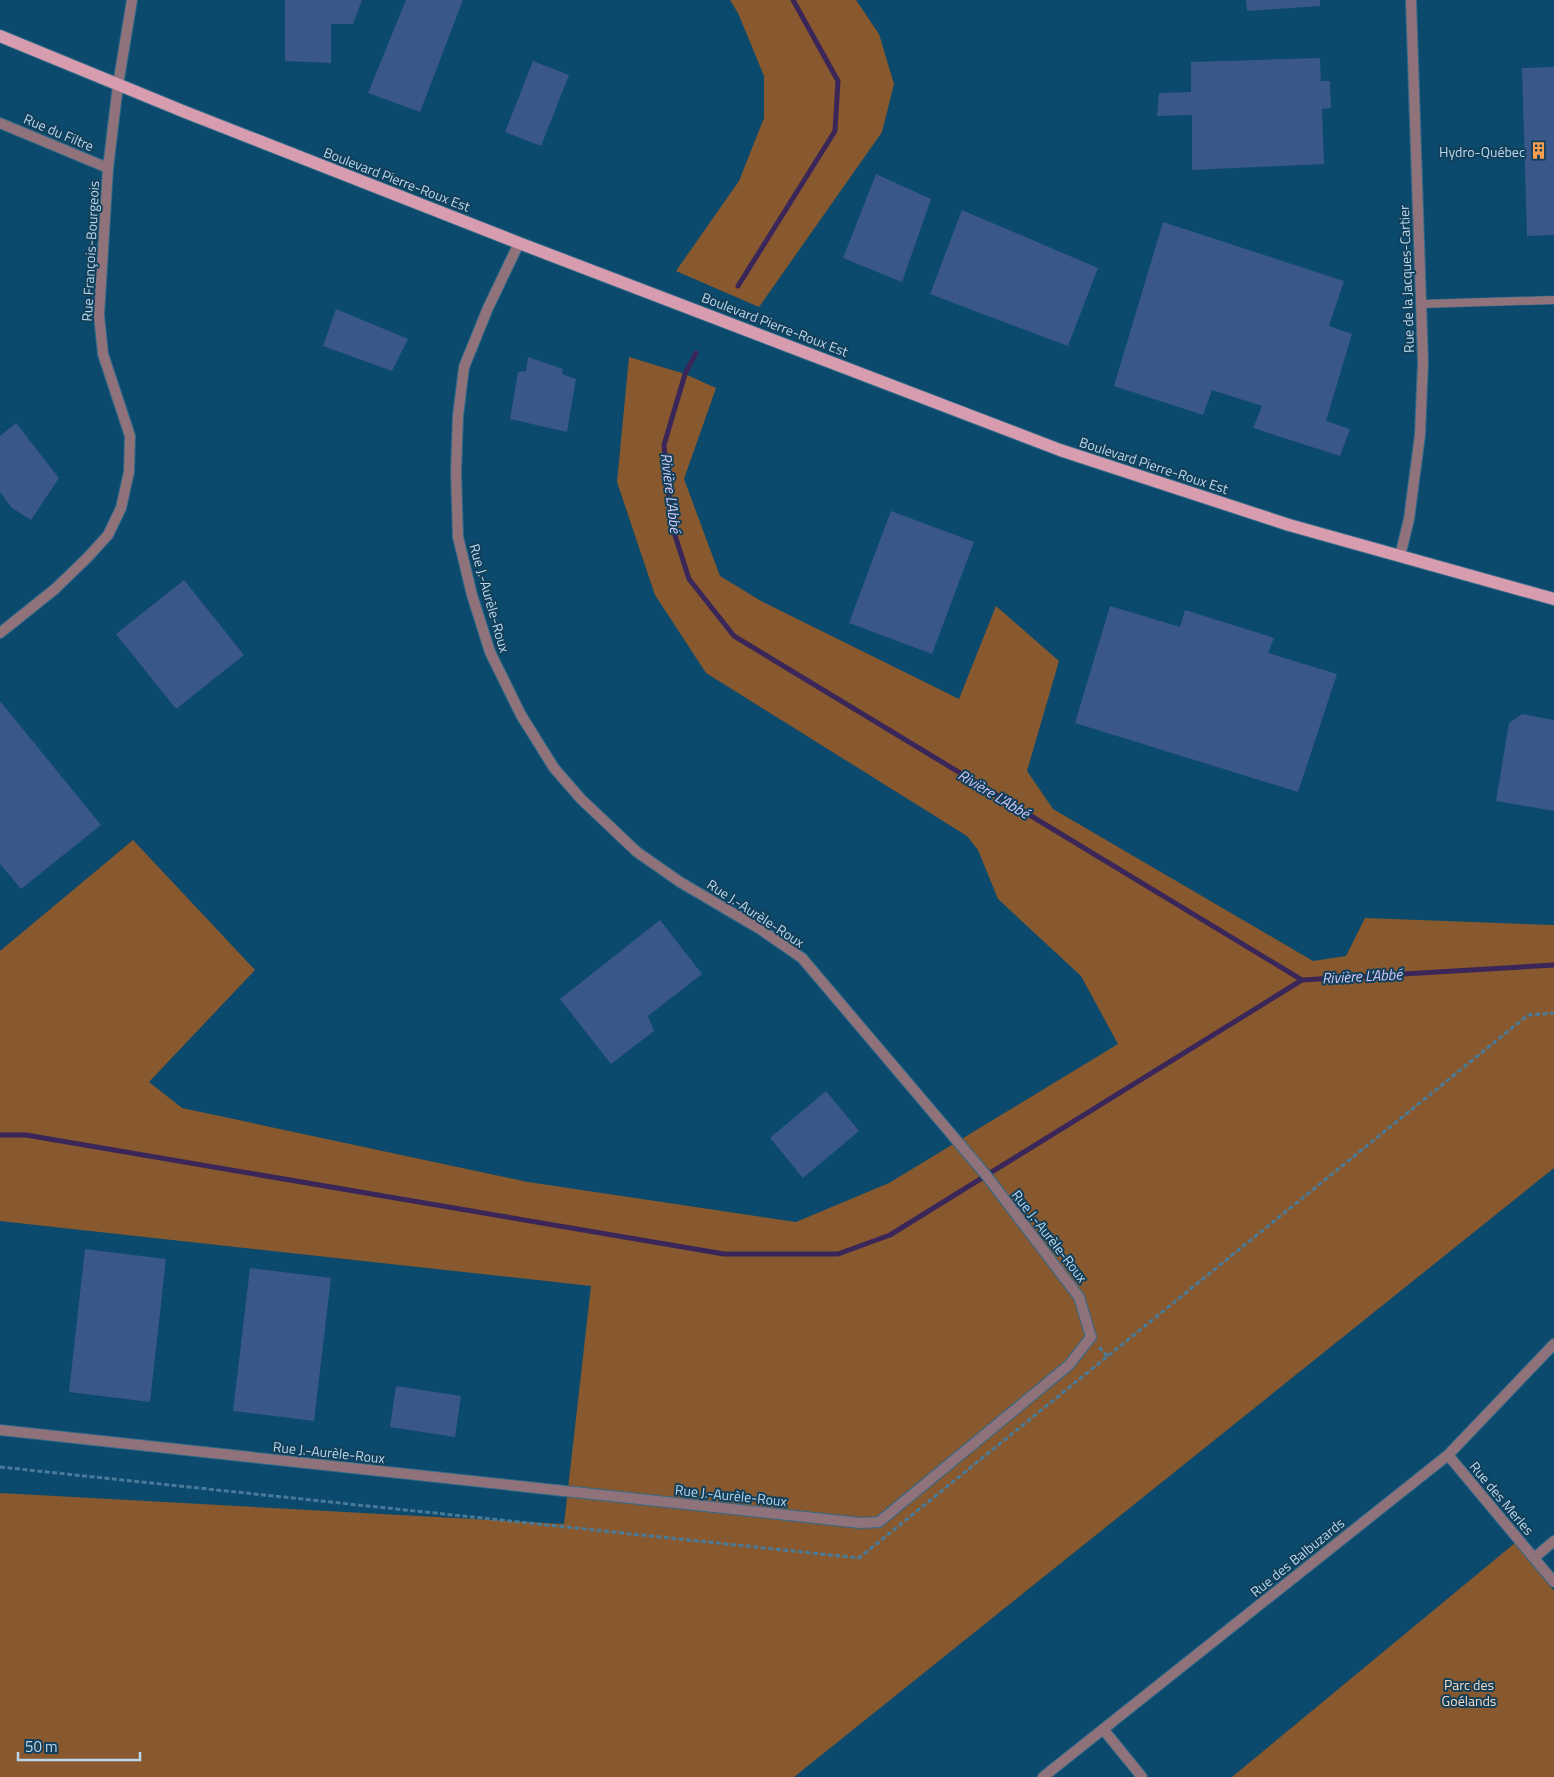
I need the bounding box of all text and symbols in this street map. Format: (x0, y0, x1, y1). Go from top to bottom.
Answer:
street label: Rue du Filtre (21, 108, 97, 156)
street label: Boulevard Pierre-Roux Est (321, 141, 473, 217)
place label: Hydro-Québec (1439, 141, 1525, 162)
building icon: Hydro-Québec (1529, 141, 1549, 161)
street label: Rue François-Bourgeois (76, 180, 104, 322)
street label: Rue de la Jacques-Cartier (1393, 205, 1419, 353)
street label: Boulevard Pierre-Roux Est (699, 286, 851, 362)
street label: Boulevard Pierre-Roux Est (1077, 431, 1231, 499)
water label: Rivière L'Abbé (655, 452, 687, 535)
street label: Rue J.-Aurèle-Roux (464, 541, 516, 656)
water label: Rivière L'Abbé (954, 763, 1035, 825)
street label: Rue J.-Aurèle-Roux (703, 874, 809, 953)
water label: Rivière L'Abbé (1321, 962, 1404, 990)
street label: Rue J.-Aurèle-Roux (1007, 1185, 1093, 1287)
street label: Rue J.-Aurèle-Roux (272, 1436, 387, 1468)
street label: Rue des Merles (1465, 1457, 1539, 1539)
street label: Rue J.-Aurèle-Roux (674, 1479, 789, 1511)
street label: Rue des Balbuzards (1245, 1512, 1349, 1602)
park label: Parc des Goélands (1442, 1674, 1496, 1711)
scale bar (18, 1730, 140, 1762)
text: 50 m (25, 1735, 58, 1758)

